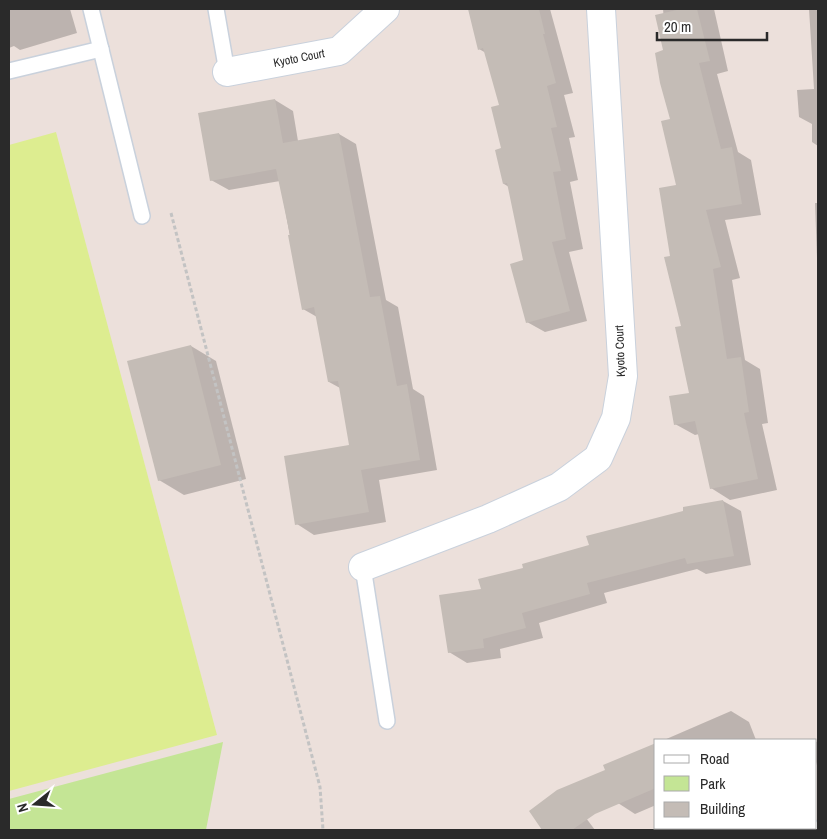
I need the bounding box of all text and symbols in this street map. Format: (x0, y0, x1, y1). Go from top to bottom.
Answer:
scale bar (657, 10, 767, 42)
text: 20 m (664, 16, 691, 37)
street label: Kyoto Court (272, 45, 326, 71)
street label: Kyoto Court (611, 324, 629, 377)
legend (654, 739, 817, 829)
text: Road (700, 748, 729, 769)
text: Park (700, 773, 726, 794)
north arrow (10, 779, 60, 829)
text: Building (700, 798, 745, 819)
text: N (13, 801, 32, 814)

